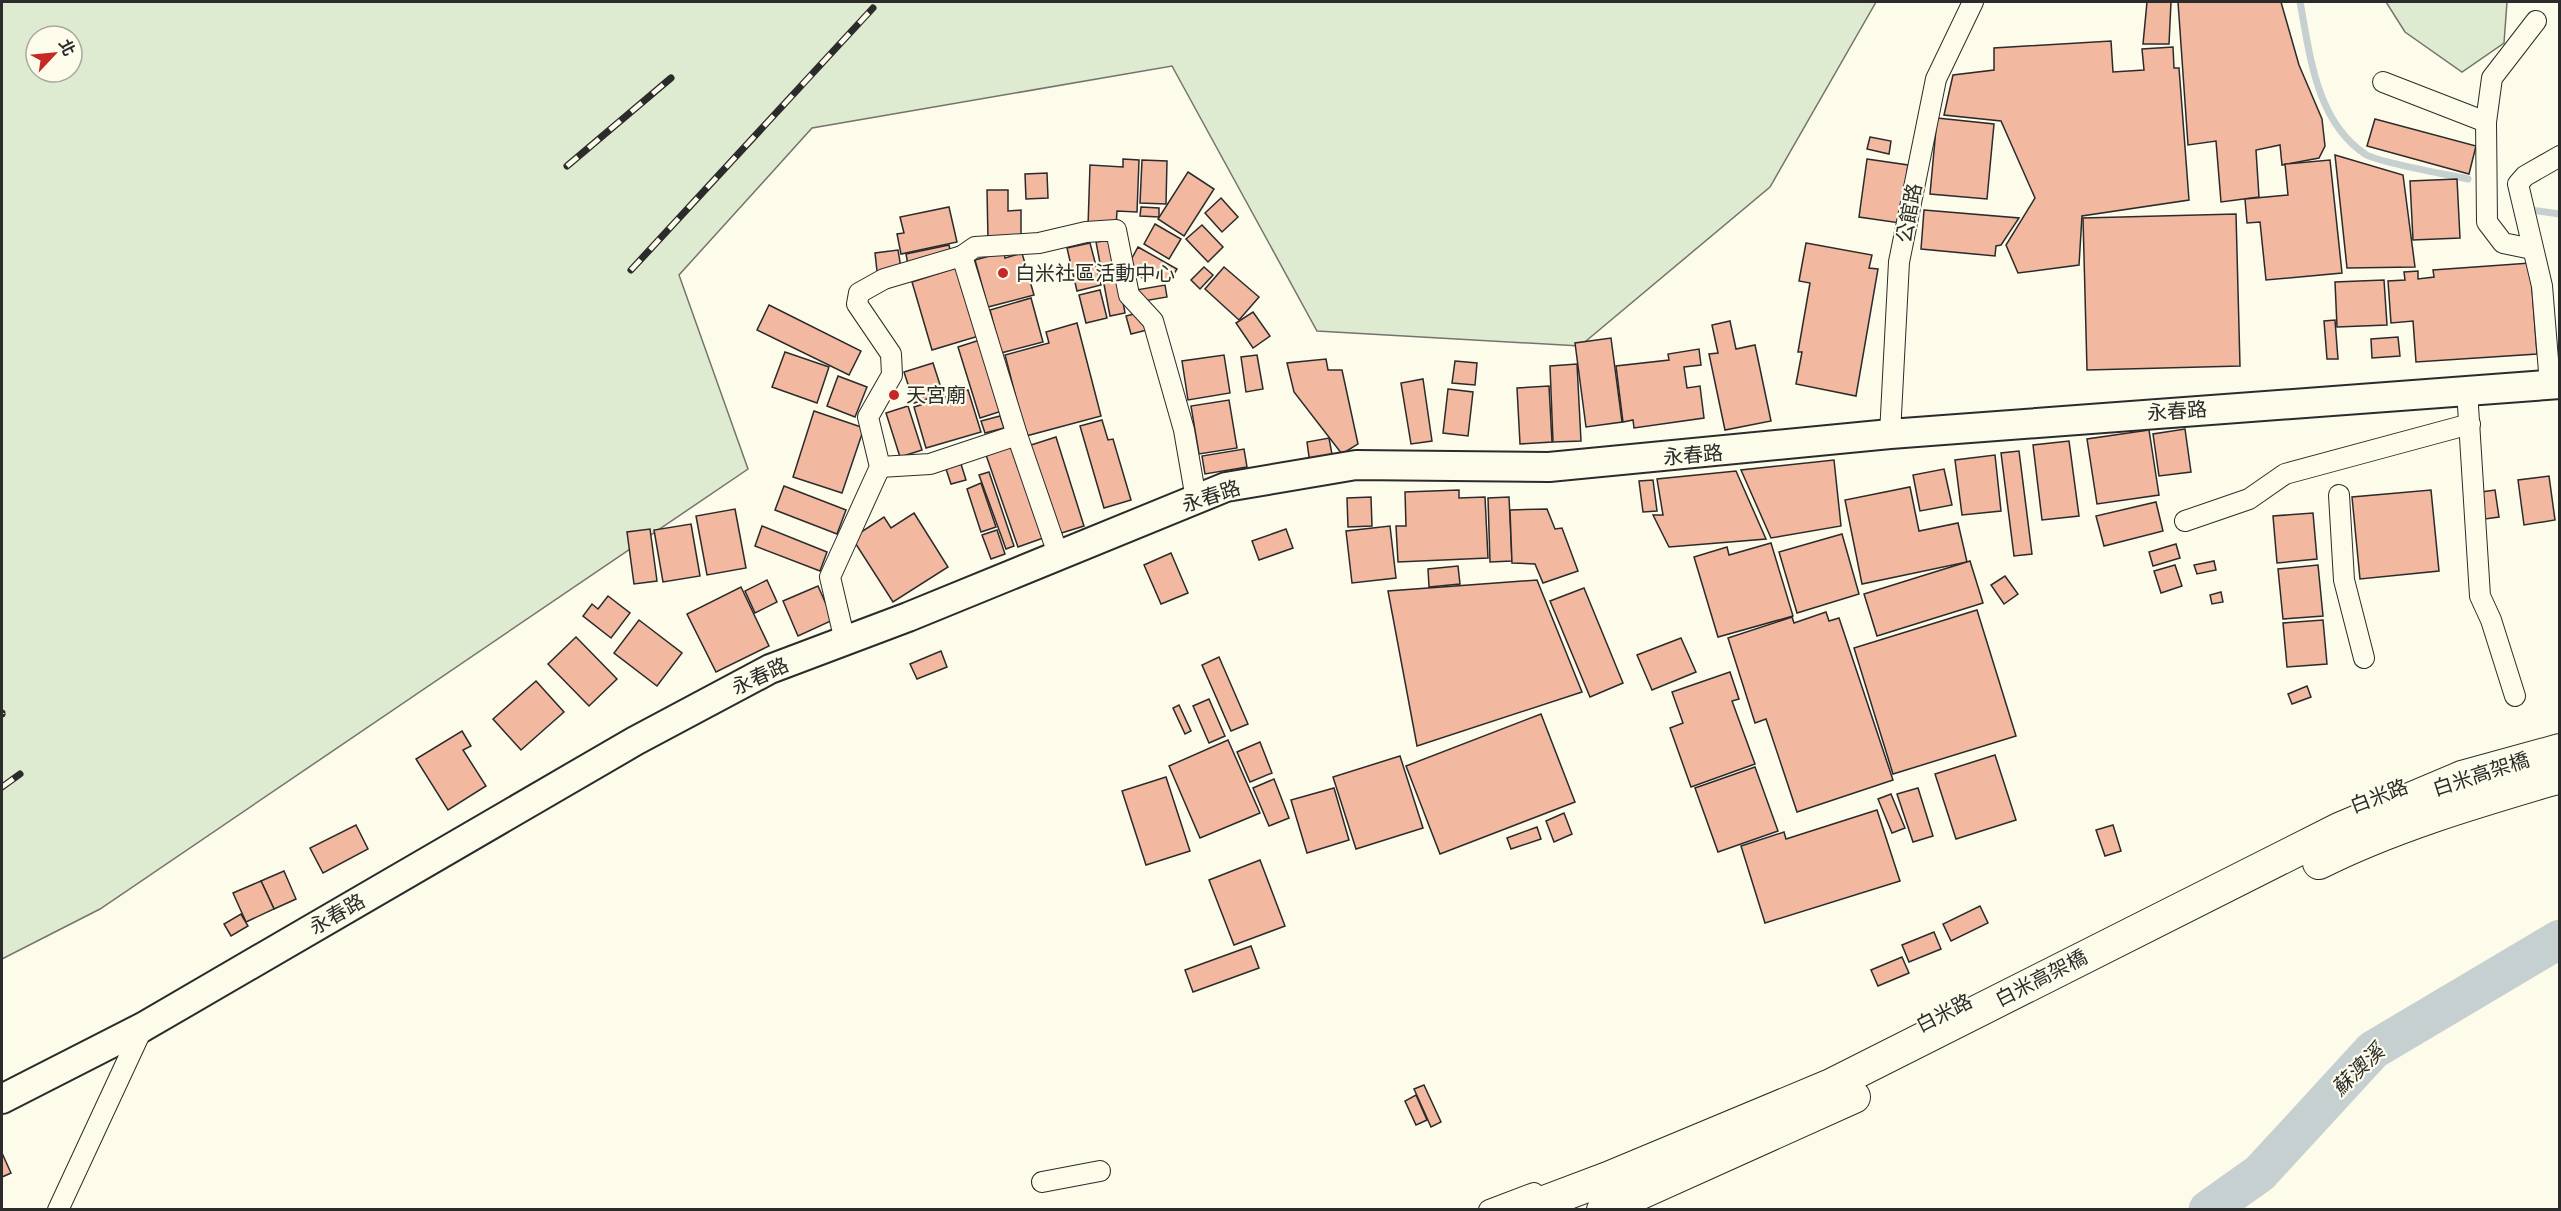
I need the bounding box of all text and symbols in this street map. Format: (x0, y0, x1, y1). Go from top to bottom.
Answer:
north arrow (24, 24, 84, 84)
text: 北 (56, 36, 80, 59)
street label: 公館路 (1891, 181, 1926, 245)
place label: 白米社區活動中心 (1015, 260, 1175, 284)
marker: 白米社區活動中心 (996, 266, 1010, 280)
place label: 天宮廟 (906, 382, 966, 406)
marker: 天宮廟 (887, 388, 901, 402)
street label: 永春路 (2146, 396, 2208, 424)
street label: 永春路 (1662, 439, 1724, 469)
street label: 永春路 (1178, 474, 1243, 516)
street label: 永春路 (727, 652, 792, 699)
street label: 白米高架橋 (2429, 746, 2532, 800)
street label: 白米路 (2346, 773, 2411, 817)
street label: 永春路 (305, 888, 368, 939)
street label: 白米高架橋 (1991, 944, 2091, 1011)
street label: 白米路 (1911, 988, 1976, 1036)
water label: 蘇澳溪 (2326, 1036, 2390, 1100)

